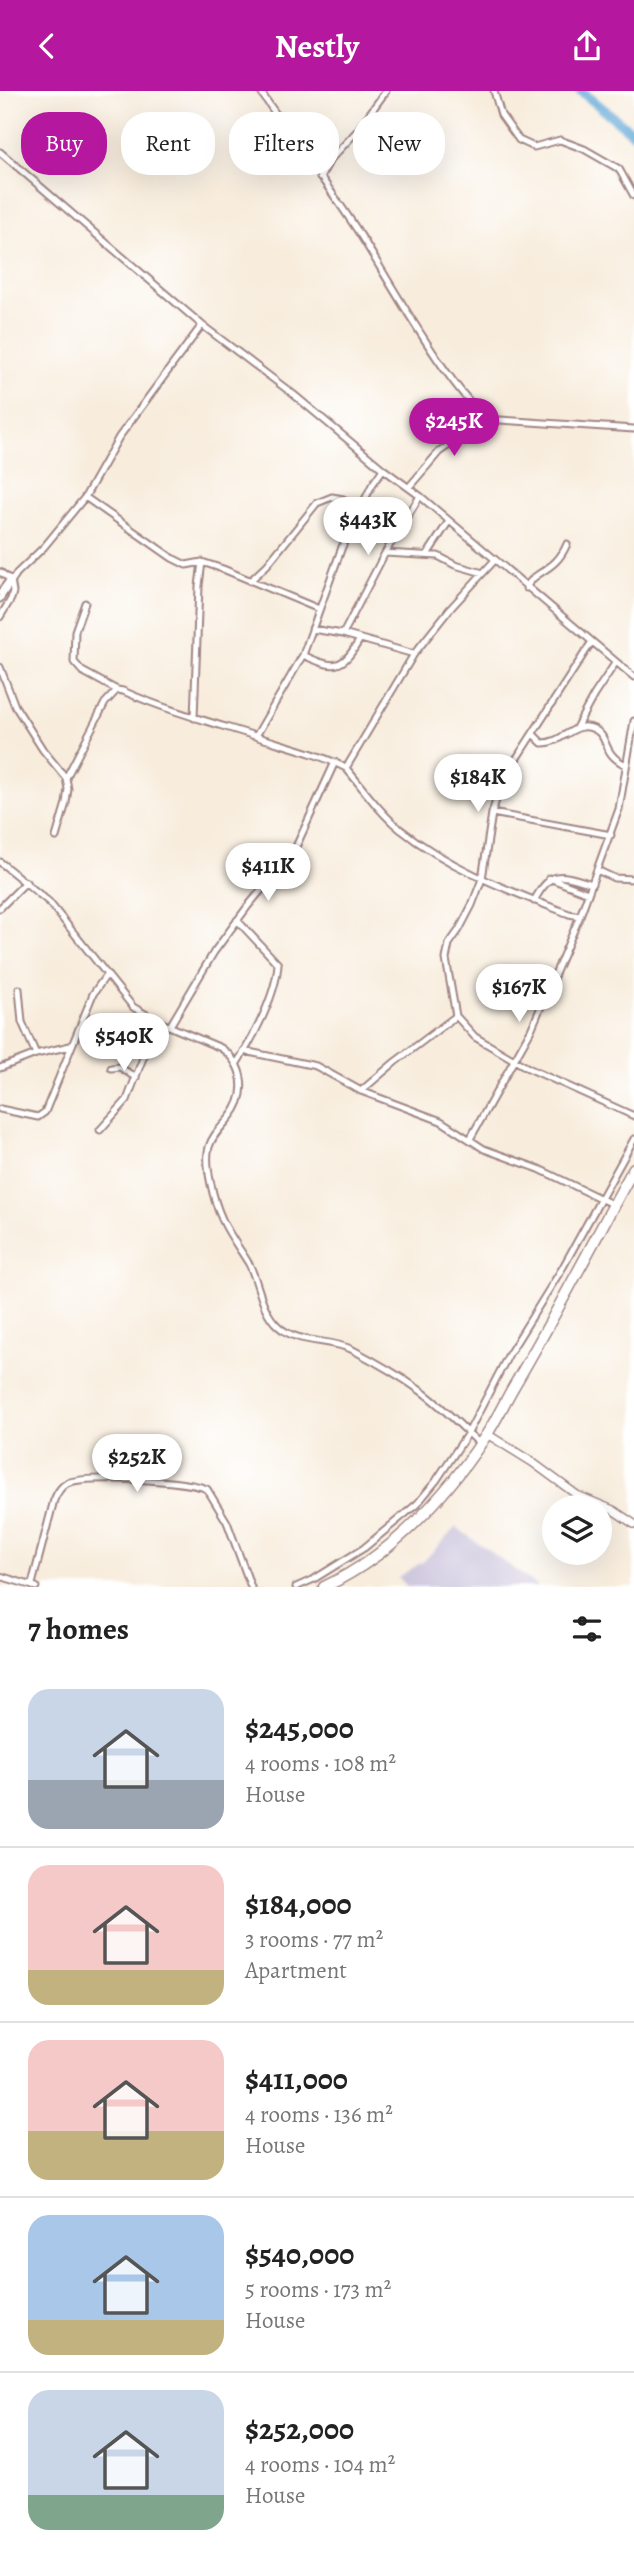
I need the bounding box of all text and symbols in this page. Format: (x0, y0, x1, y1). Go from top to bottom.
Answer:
text: Nestly (275, 24, 359, 68)
icon: back (28, 27, 66, 65)
icon: share (568, 27, 606, 65)
chip: Buy (21, 112, 107, 175)
chip: Rent (121, 112, 215, 175)
chip: Filters (229, 112, 339, 175)
chip: New (353, 112, 445, 175)
pin: $245K (405, 399, 503, 458)
text: $245K (425, 405, 483, 436)
pin: $443K (319, 497, 417, 557)
text: $443K (339, 504, 397, 535)
pin: $184K (429, 755, 527, 814)
text: $184K (450, 761, 506, 792)
pin: $411K (219, 843, 317, 903)
text: $411K (241, 850, 295, 881)
pin: $167K (470, 965, 568, 1024)
text: $167K (492, 971, 546, 1002)
pin: $540K (75, 1013, 173, 1073)
text: $540K (95, 1020, 153, 1051)
pin: $252K (88, 1435, 186, 1494)
text: $252K (108, 1441, 166, 1472)
map controls (542, 1495, 612, 1565)
button: layers (542, 1495, 612, 1565)
text: 7 homes (28, 1609, 129, 1649)
icon: filters (568, 1610, 606, 1648)
text: $245,000 (245, 1708, 354, 1748)
icon: home (84, 1717, 168, 1801)
text: 4 rooms · 108 m² (245, 1748, 396, 1779)
text: House (245, 1779, 305, 1810)
text: $184,000 (245, 1884, 352, 1924)
icon: home (84, 1893, 168, 1977)
text: 3 rooms · 77 m² (245, 1924, 383, 1955)
text: Apartment (245, 1955, 347, 1986)
text: $411,000 (245, 2059, 348, 2099)
icon: home (84, 2068, 168, 2152)
text: 4 rooms · 136 m² (245, 2099, 393, 2130)
text: House (245, 2130, 305, 2161)
text: $540,000 (245, 2234, 354, 2274)
icon: home (84, 2243, 168, 2327)
text: 5 rooms · 173 m² (245, 2274, 391, 2305)
text: House (245, 2305, 305, 2336)
text: $252,000 (245, 2409, 354, 2449)
icon: home (84, 2418, 168, 2502)
text: 4 rooms · 104 m² (245, 2449, 395, 2480)
text: House (245, 2480, 305, 2511)

